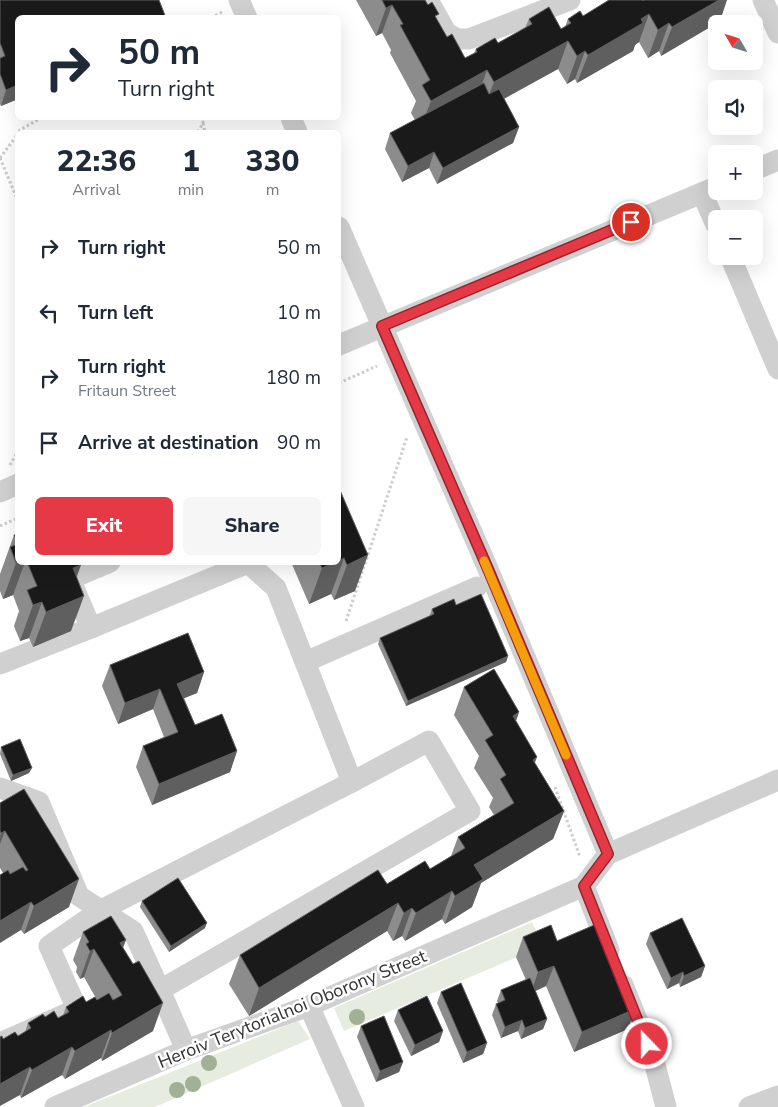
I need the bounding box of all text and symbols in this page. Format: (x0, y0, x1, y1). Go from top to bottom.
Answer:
north arrow (708, 15, 762, 70)
map controls (708, 15, 763, 265)
text: 50 m (118, 29, 200, 76)
icon: right (35, 35, 100, 100)
text: Turn right (118, 74, 214, 104)
button: sound (708, 80, 763, 135)
text: 22:36 (56, 141, 136, 182)
text: 1 (182, 141, 200, 182)
text: 330 (246, 141, 300, 182)
button: + (708, 145, 763, 200)
text: Arrival (72, 179, 120, 201)
text: min (178, 179, 204, 201)
text: m (266, 179, 279, 201)
pin (610, 201, 652, 243)
icon: arrive (617, 208, 645, 236)
button: − (708, 210, 763, 265)
icon: right (35, 234, 63, 262)
text: Turn right (78, 235, 165, 261)
text: 50 m (277, 235, 321, 261)
icon: left (35, 299, 63, 327)
text: Turn left (78, 300, 153, 326)
text: 10 m (277, 300, 321, 326)
text: Turn right (78, 354, 165, 380)
icon: right (35, 364, 63, 392)
text: 180 m (266, 365, 321, 391)
text: Fritaun Street (78, 380, 176, 402)
icon: arrive (35, 429, 63, 457)
text: Arrive at destination (78, 430, 259, 456)
text: 90 m (277, 430, 321, 456)
button: Exit (35, 497, 173, 555)
button: Share (183, 497, 321, 555)
street label: Heroiv Terytorialnoi Oborony Street (154, 944, 430, 1074)
position arrow (620, 1017, 672, 1069)

